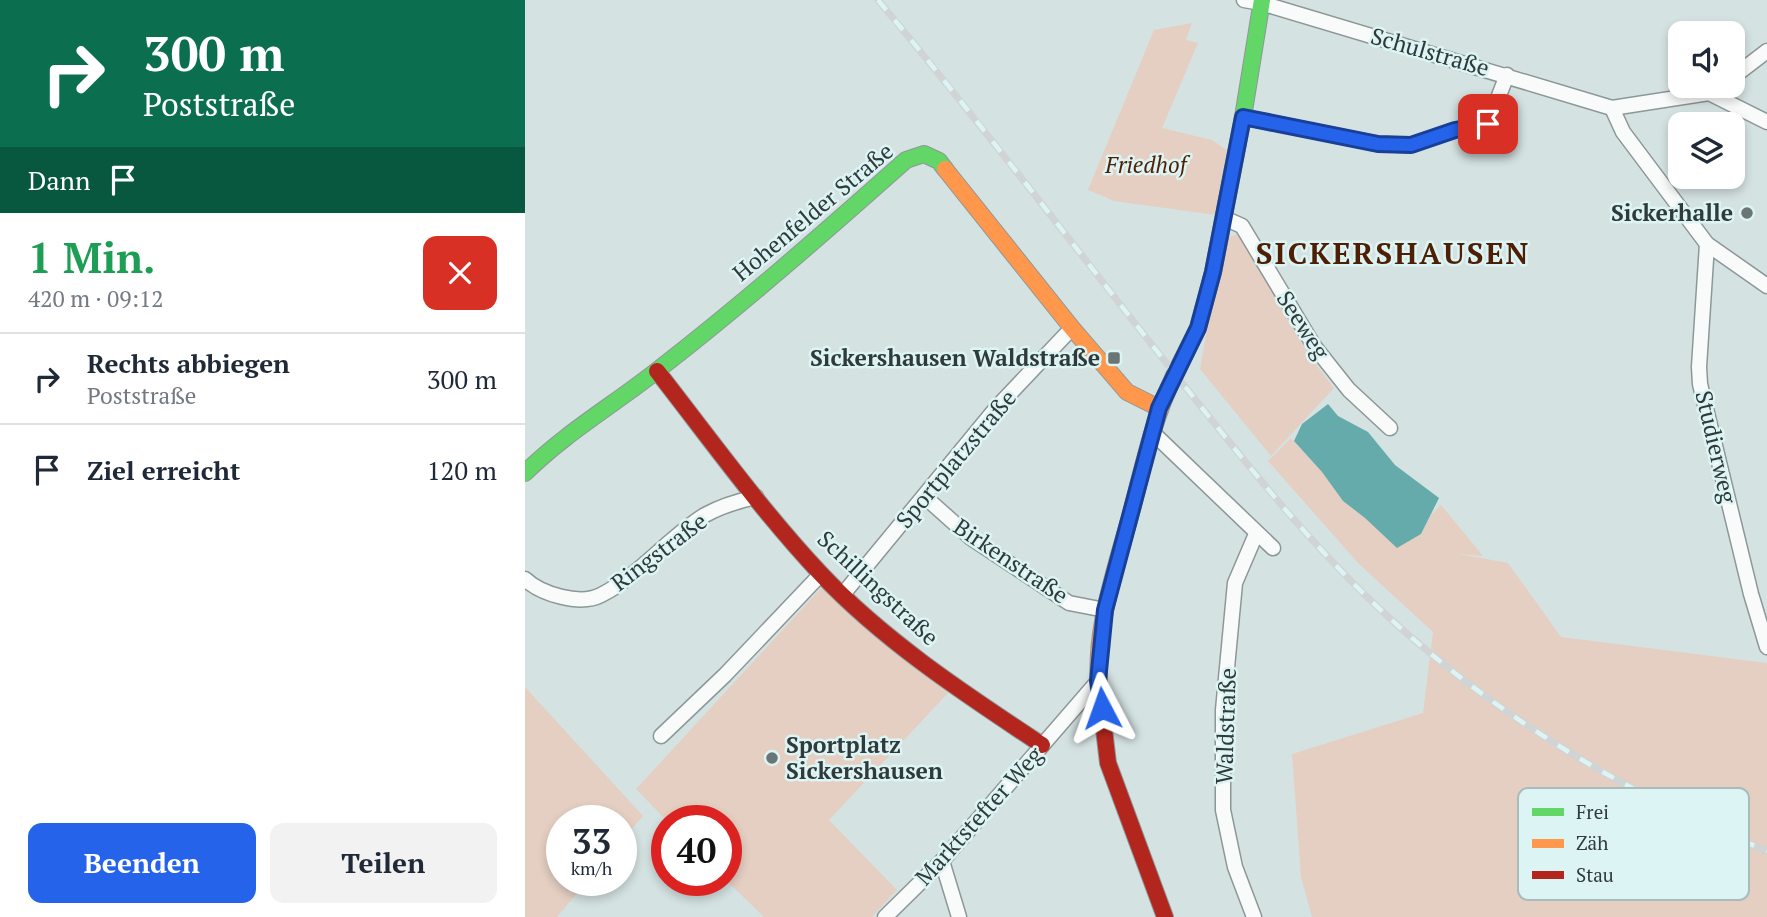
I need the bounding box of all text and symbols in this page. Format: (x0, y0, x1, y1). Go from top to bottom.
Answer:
text: 300 m (143, 20, 285, 85)
street label: Schulstraße (1367, 20, 1493, 83)
map controls (1668, 21, 1745, 189)
button: sound (1668, 21, 1745, 98)
icon: right (28, 28, 119, 119)
text: Poststraße (143, 83, 295, 125)
pin (1458, 94, 1518, 154)
icon: arrive (1469, 105, 1507, 143)
button: layers (1668, 112, 1745, 189)
street label: Hohenfelder Straße (726, 135, 899, 288)
park label: Friedhof (1104, 149, 1191, 180)
icon: arrive (104, 161, 142, 199)
text: Dann (28, 163, 90, 197)
place label: Sickerhalle (1611, 197, 1733, 228)
marker: Sickerhalle (1739, 205, 1755, 221)
text: 1 Min. (28, 229, 156, 285)
district label: SICKERSHAUSEN (1256, 233, 1530, 273)
button: close (423, 236, 497, 310)
text: 420 m · 09:12 (28, 283, 163, 314)
street label: Seeweg (1270, 285, 1337, 366)
place label: Sickershausen Waldstraße (810, 342, 1100, 373)
text: Rechts abbiegen (87, 346, 290, 380)
marker: Sickershausen Waldstraße (1106, 350, 1122, 366)
icon: right (28, 360, 66, 398)
text: 300 m (427, 362, 497, 396)
text: Poststraße (87, 380, 196, 411)
street label: Sportplatzstraße (888, 383, 1023, 534)
street label: Studierweg (1689, 388, 1745, 507)
icon: arrive (28, 451, 66, 489)
text: Ziel erreicht (87, 453, 240, 487)
text: 120 m (427, 453, 497, 487)
street label: Ringstraße (604, 505, 713, 598)
street label: Birkenstraße (948, 511, 1075, 610)
street label: Schillingstraße (811, 523, 946, 652)
street label: Waldstraße (1208, 667, 1243, 785)
position arrow (1065, 671, 1139, 745)
place label: Sportplatz Sickershausen (786, 729, 943, 786)
street label: Marktstefter Weg (908, 739, 1050, 892)
marker: Sportplatz Sickershausen (764, 750, 780, 766)
legend (1518, 788, 1749, 900)
text: Frei (1576, 799, 1609, 824)
speed limit sign: 40 (651, 805, 742, 896)
text: 33 (572, 818, 611, 864)
button: Beenden (28, 823, 256, 903)
button: Teilen (270, 823, 497, 903)
text: Zäh (1576, 830, 1608, 855)
text: km/h (571, 856, 612, 880)
text: Stau (1576, 862, 1614, 887)

